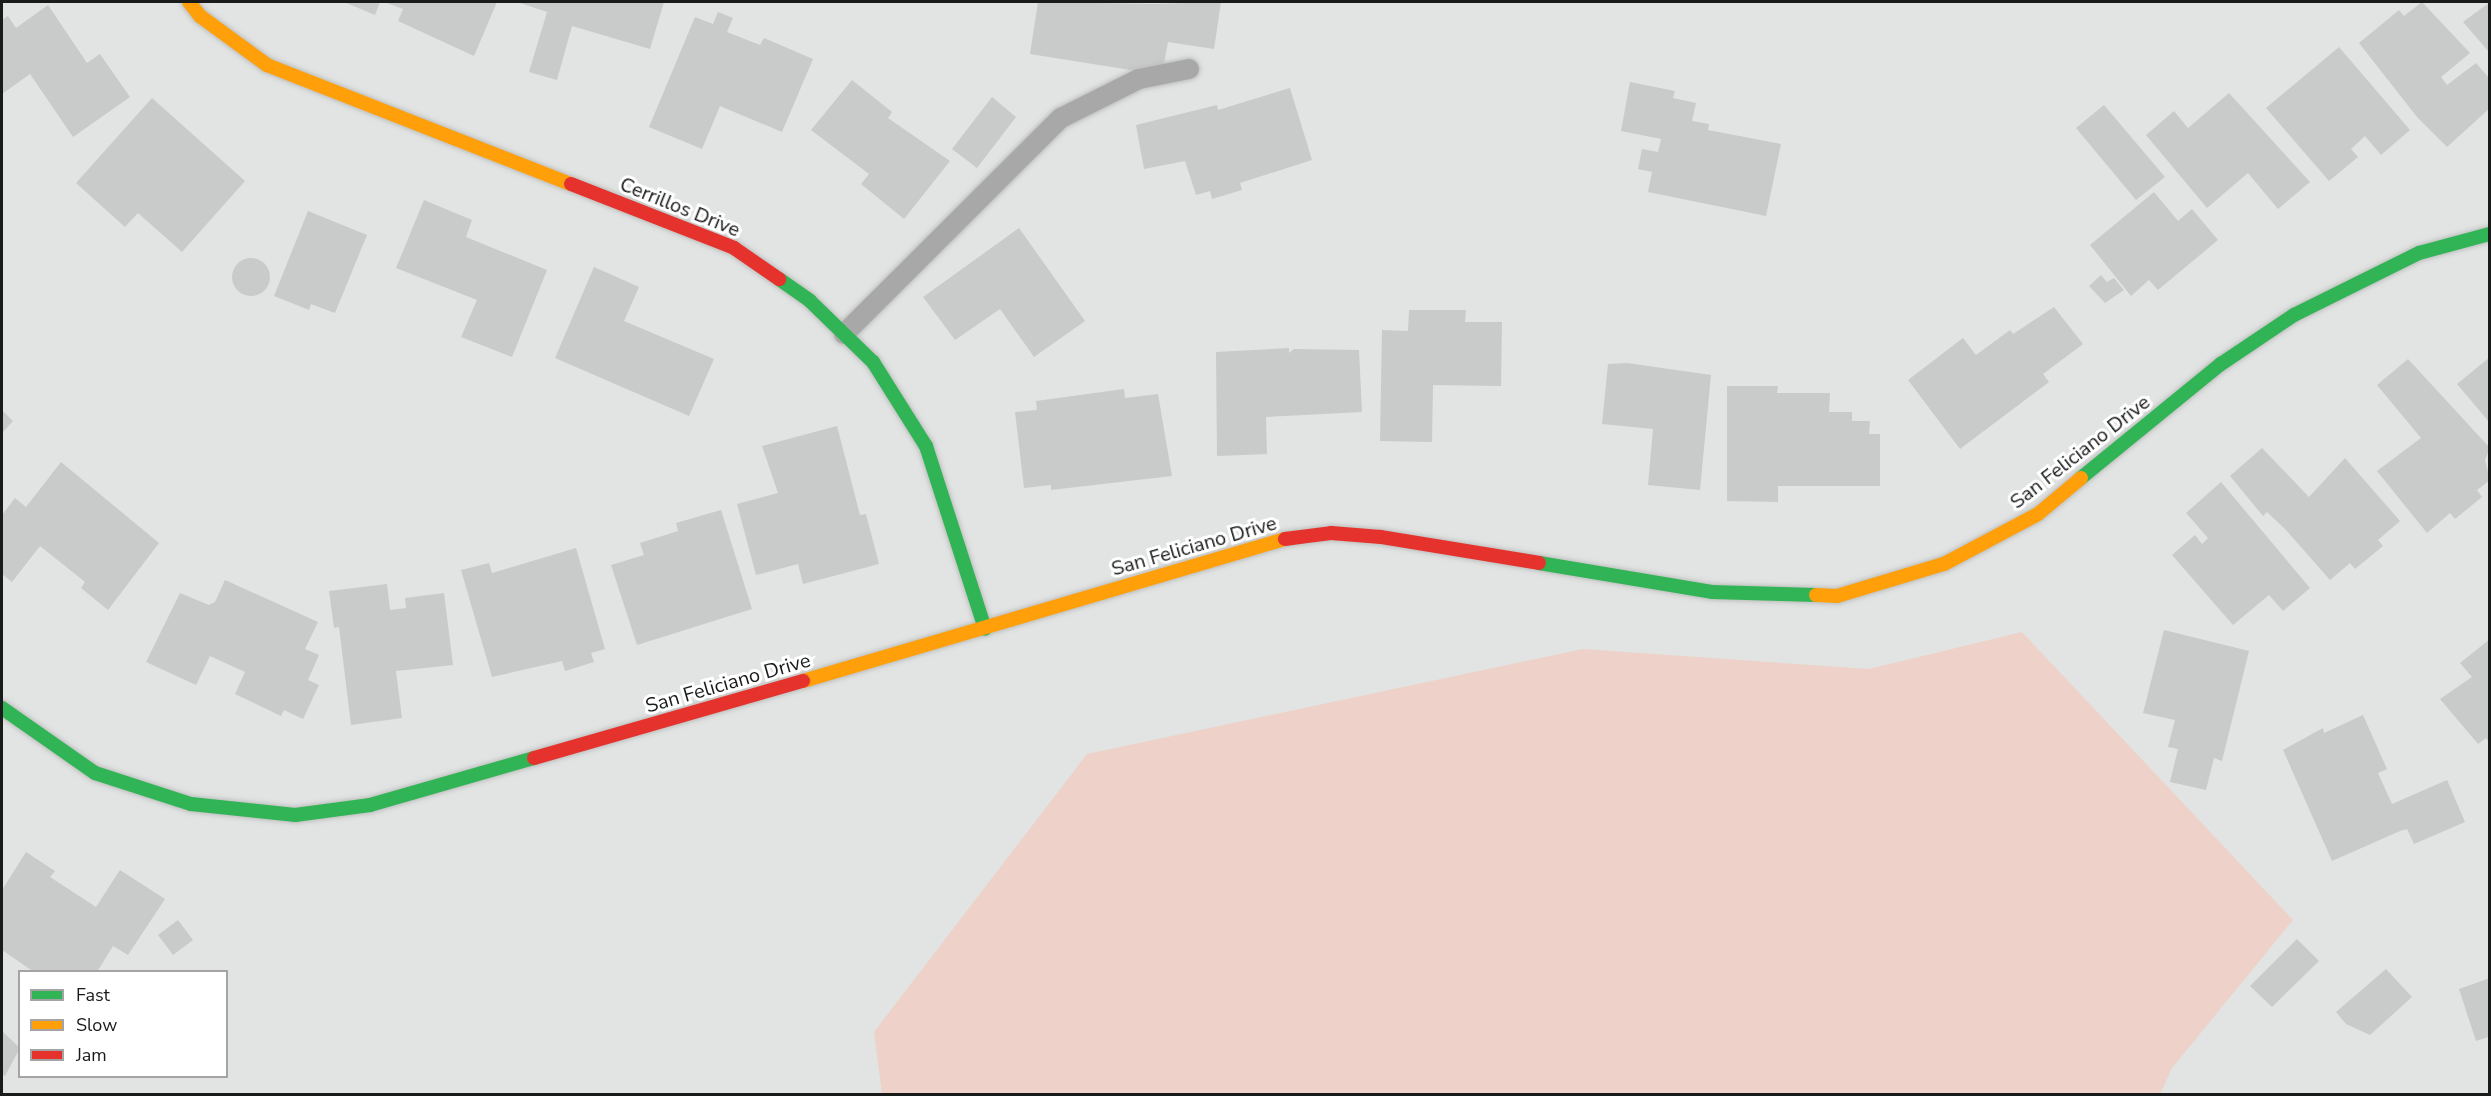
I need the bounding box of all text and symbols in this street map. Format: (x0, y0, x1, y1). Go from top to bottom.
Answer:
street label: Cerrillos Drive (616, 172, 744, 242)
street label: San Feliciano Drive (2005, 390, 2155, 514)
street label: San Feliciano Drive (1109, 511, 1279, 581)
street label: San Feliciano Drive (643, 648, 813, 718)
legend (18, 970, 228, 1078)
text: Fast (76, 983, 110, 1007)
text: Slow (76, 1013, 117, 1037)
text: Jam (76, 1043, 107, 1067)

